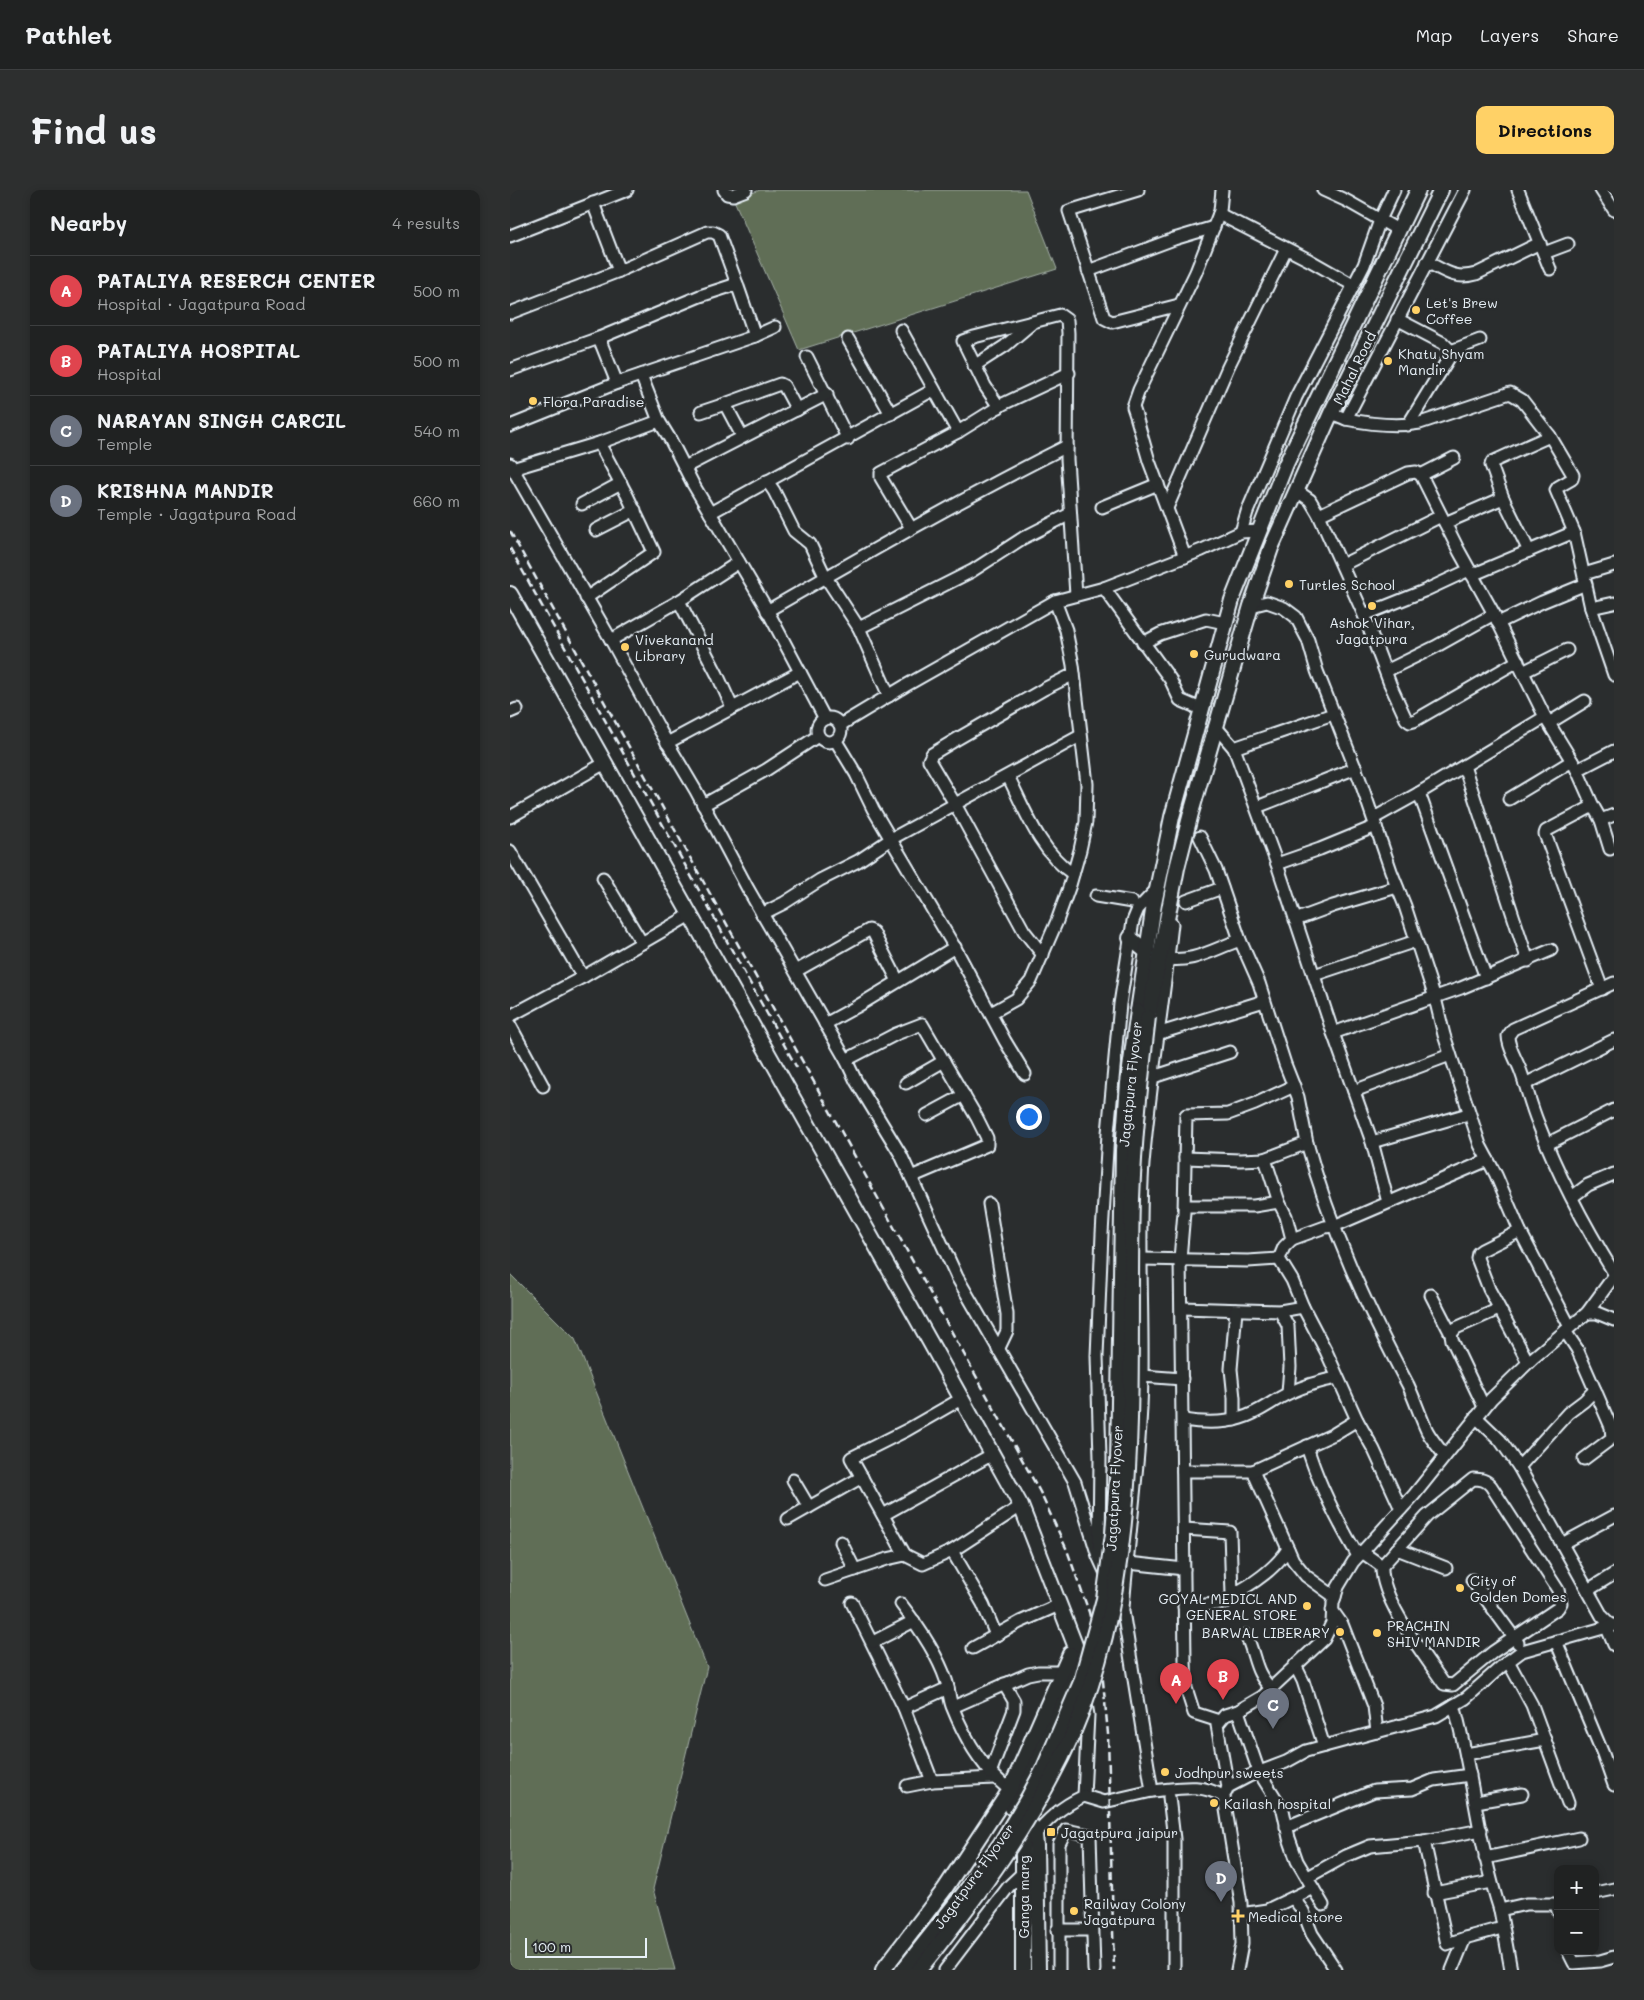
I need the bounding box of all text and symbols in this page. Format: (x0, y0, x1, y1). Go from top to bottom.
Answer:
text: Pathlet (25, 19, 112, 50)
text: Map (1416, 23, 1452, 47)
text: Layers (1480, 23, 1539, 47)
text: Share (1567, 23, 1619, 47)
button: Directions (1476, 106, 1614, 154)
text: Find us (30, 107, 157, 153)
text: Nearby (50, 209, 127, 236)
text: 4 results (392, 212, 460, 233)
text: PATALIYA RESERCH CENTER (97, 268, 375, 293)
text: A (60, 280, 72, 301)
text: 500 m (413, 280, 460, 301)
text: Hospital · Jagatpura Road (97, 293, 305, 314)
place label: Let's Brew Coffee (1426, 293, 1498, 328)
marker: Let's Brew Coffee (1410, 304, 1422, 316)
street label: Mahal Road (1328, 328, 1380, 408)
text: PATALIYA HOSPITAL (97, 338, 300, 363)
place label: Khatu Shyam Mandir (1398, 344, 1484, 379)
text: B (61, 350, 71, 371)
text: 500 m (413, 350, 460, 371)
marker: Khatu Shyam Mandir (1382, 355, 1394, 367)
text: Hospital (97, 363, 161, 384)
place label: Flora Paradise (543, 392, 645, 411)
marker: Flora Paradise (527, 395, 539, 407)
text: NARAYAN SINGH CARCIL (97, 408, 346, 433)
text: C (60, 420, 72, 441)
text: 540 m (414, 420, 460, 441)
text: Temple (97, 433, 152, 454)
text: KRISHNA MANDIR (97, 478, 274, 503)
text: D (60, 490, 72, 511)
text: 660 m (413, 490, 460, 511)
text: Temple · Jagatpura Road (97, 503, 296, 524)
place label: Turtles School (1299, 575, 1395, 594)
marker: Turtles School (1283, 578, 1295, 590)
marker: Ashok Vihar, Jagatpura (1366, 600, 1378, 612)
place label: Ashok Vihar, Jagatpura (1329, 613, 1415, 648)
place label: Vivekanand Library (635, 630, 714, 665)
marker: Vivekanand Library (619, 641, 631, 653)
place label: Gurudwara (1204, 645, 1281, 664)
marker: Gurudwara (1188, 648, 1200, 660)
street label: Jagatpura Flyover (1114, 1020, 1146, 1148)
your location (1016, 1104, 1042, 1130)
street label: Jagatpura Flyover (1101, 1425, 1127, 1551)
place label: City of Golden Domes (1470, 1571, 1567, 1606)
marker: City of Golden Domes (1454, 1582, 1466, 1594)
place label: GOYAL MEDICL AND GENERAL STORE (1158, 1589, 1297, 1624)
marker: GOYAL MEDICL AND GENERAL STORE (1301, 1600, 1313, 1612)
place label: PRACHIN SHIV MANDIR (1387, 1616, 1480, 1651)
place label: BARWAL LIBERARY (1202, 1623, 1330, 1642)
marker: BARWAL LIBERARY (1334, 1626, 1346, 1638)
marker: PRACHIN SHIV MANDIR (1371, 1627, 1383, 1639)
pin: B (1207, 1659, 1239, 1700)
pin: A (1160, 1663, 1192, 1704)
pin: C (1257, 1688, 1289, 1729)
place label: Jodhpur sweets (1175, 1763, 1284, 1782)
marker: Jodhpur sweets (1159, 1766, 1171, 1778)
place label: Kailash hospital (1224, 1794, 1331, 1813)
marker: Kailash hospital (1208, 1797, 1220, 1809)
street label: Jagatpura Flyover (929, 1819, 1019, 1933)
place label: Jagatpura jaipur (1061, 1823, 1178, 1842)
marker: Jagatpura jaipur (1045, 1826, 1057, 1838)
street label: Ganga marg (1014, 1855, 1033, 1939)
pin: D (1205, 1861, 1237, 1902)
map controls (1554, 1865, 1599, 1955)
button: + (1554, 1865, 1599, 1910)
place label: Railway Colony Jagatpura (1084, 1894, 1186, 1929)
marker: Railway Colony Jagatpura (1068, 1905, 1080, 1917)
place label: Medical store (1248, 1907, 1343, 1926)
marker: Medical store (1232, 1910, 1244, 1922)
button: − (1554, 1910, 1599, 1955)
scale bar (525, 1935, 648, 1958)
text: 100 m (532, 1937, 571, 1956)

